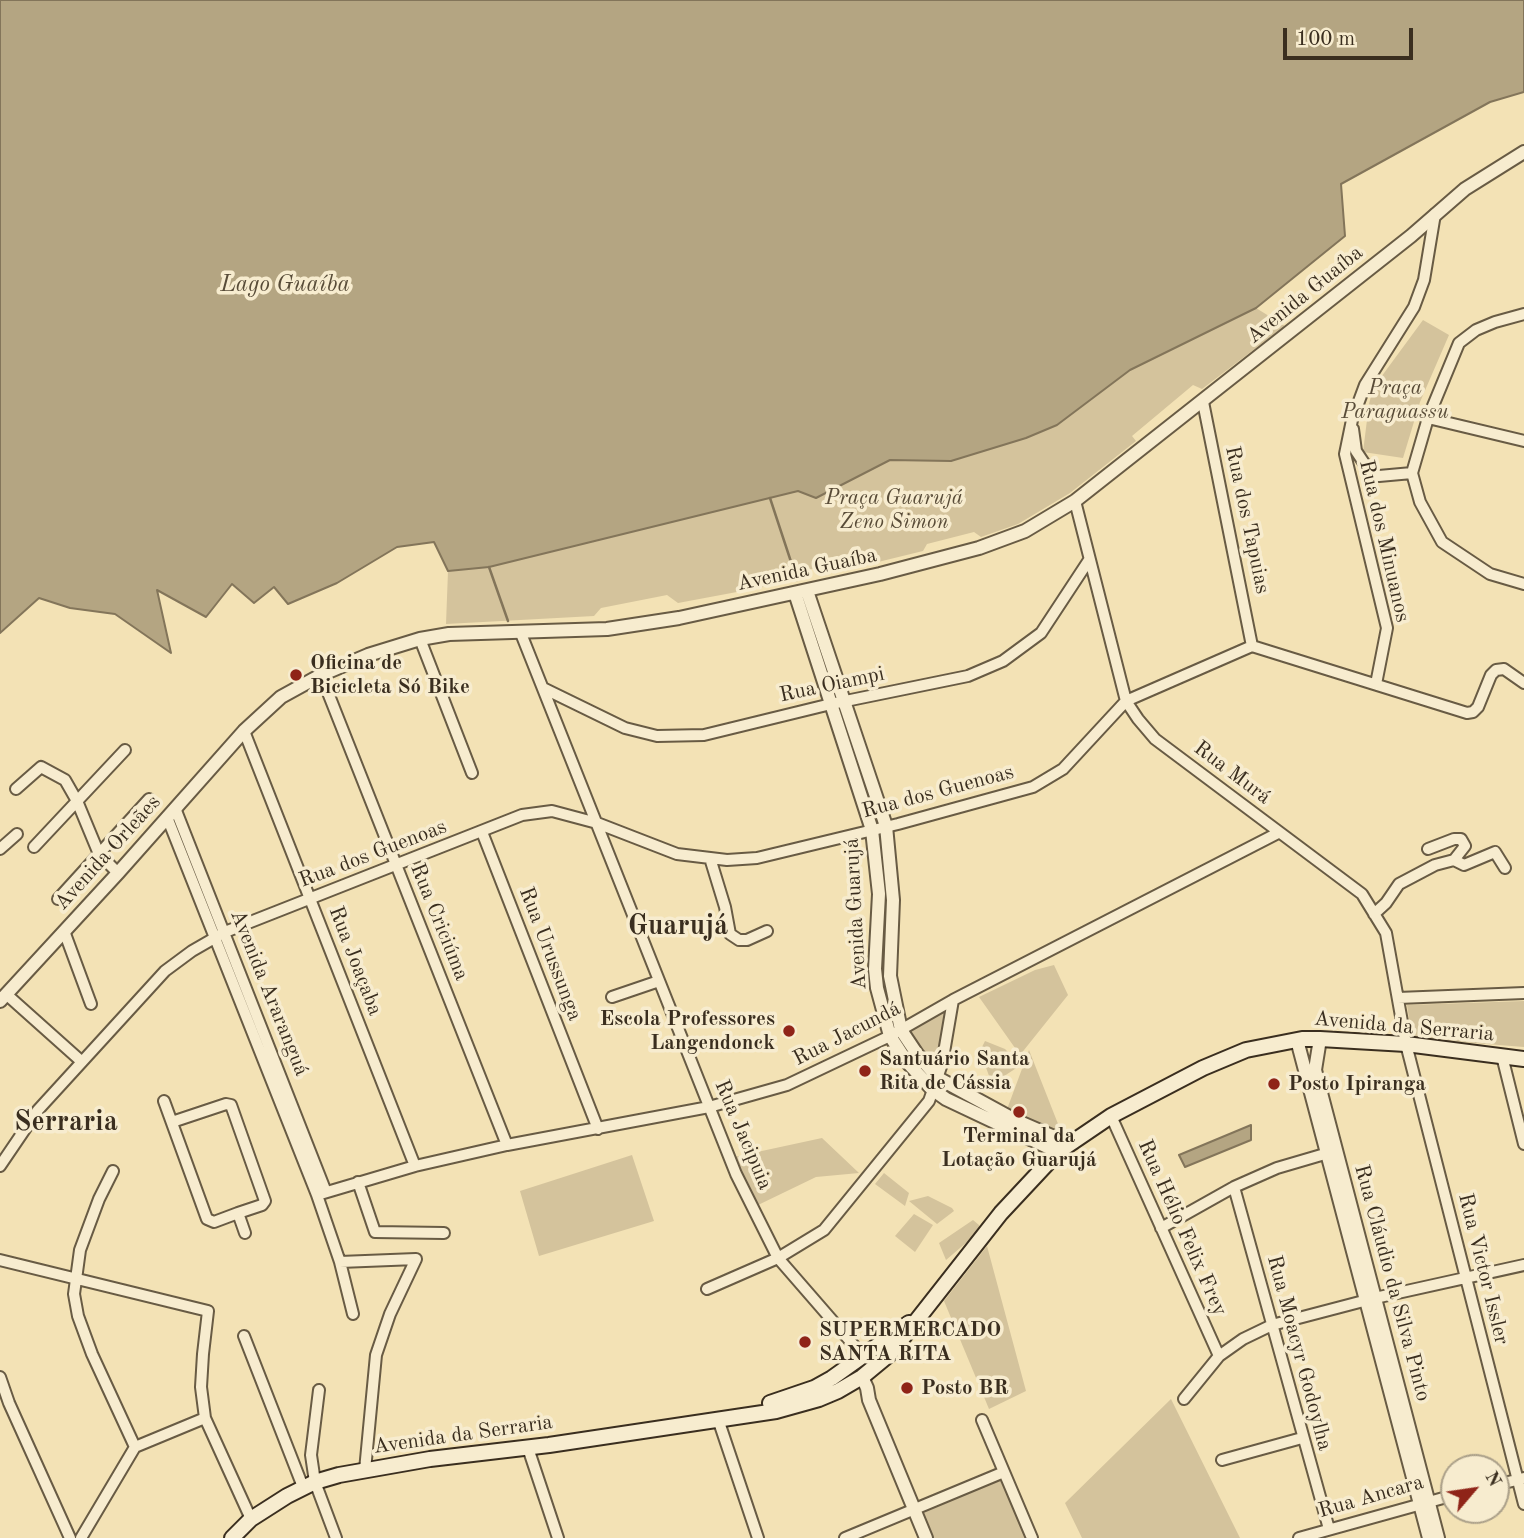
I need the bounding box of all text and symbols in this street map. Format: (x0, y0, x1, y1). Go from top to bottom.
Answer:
scale bar (1286, 14, 1416, 58)
text: 100 m (1296, 29, 1355, 50)
street label: Avenida Guaíba (1242, 240, 1368, 350)
water label: Lago Guaíba (220, 271, 350, 299)
park label: Praça Paraguassu (1341, 375, 1449, 425)
street label: Rua dos Tapuias (1219, 444, 1275, 596)
street label: Rua dos Minuanos (1353, 457, 1415, 625)
park label: Praça Guarujá Zeno Simon (825, 485, 963, 535)
street label: Avenida Guaíba (735, 543, 879, 597)
place label: Oficina de Bicicleta Só Bike (310, 650, 470, 700)
street label: Rua Oiampi (777, 662, 887, 708)
marker: Oficina de Bicicleta Só Bike (288, 667, 304, 683)
street label: Rua Murá (1188, 736, 1276, 810)
street label: Rua dos Guenoas (859, 760, 1017, 824)
street label: Avenida Orleães (50, 790, 166, 916)
street label: Rua dos Guenoas (296, 814, 450, 894)
street label: Avenida Guarujá (839, 837, 873, 991)
street label: Rua Criciúma (404, 860, 474, 984)
street label: Rua Urussunga (513, 884, 587, 1024)
street label: Rua Joaçaba (323, 903, 387, 1019)
street label: Avenida Araranguá (224, 906, 314, 1080)
district label: Guarujá (628, 910, 728, 944)
street label: Rua Jacundá (789, 996, 905, 1072)
place label: Escola Professores Langendonck (600, 1006, 775, 1056)
street label: Avenida da Serraria (1313, 1007, 1495, 1047)
marker: Escola Professores Langendonck (781, 1023, 797, 1039)
place label: Santuário Santa Rita de Cássia (879, 1046, 1030, 1096)
marker: Santuário Santa Rita de Cássia (857, 1063, 873, 1079)
place label: Posto Ipiranga (1288, 1071, 1426, 1097)
street label: Rua Jacipuia (709, 1076, 777, 1194)
marker: Posto Ipiranga (1266, 1076, 1282, 1092)
marker: Terminal da Lotação Guarujá (1011, 1104, 1027, 1120)
district label: Serraria (14, 1106, 118, 1140)
place label: Terminal da Lotação Guarujá (941, 1123, 1097, 1173)
street label: Rua Hélio Felix Frey (1132, 1136, 1232, 1320)
street label: Rua Cláudio da Silva Pinto (1348, 1162, 1436, 1404)
street label: Rua Victor Issler (1452, 1191, 1514, 1347)
street label: Rua Moacyr Godoylha (1261, 1253, 1337, 1453)
place label: SUPERMERCADO SANTA RITA (819, 1317, 1001, 1367)
marker: SUPERMERCADO SANTA RITA (797, 1334, 813, 1350)
place label: Posto BR (921, 1375, 1009, 1401)
marker: Posto BR (899, 1380, 915, 1396)
street label: Avenida da Serraria (372, 1410, 554, 1460)
north arrow (1440, 1454, 1510, 1524)
text: N (1480, 1469, 1504, 1491)
street label: Rua Ancara (1315, 1470, 1427, 1524)

